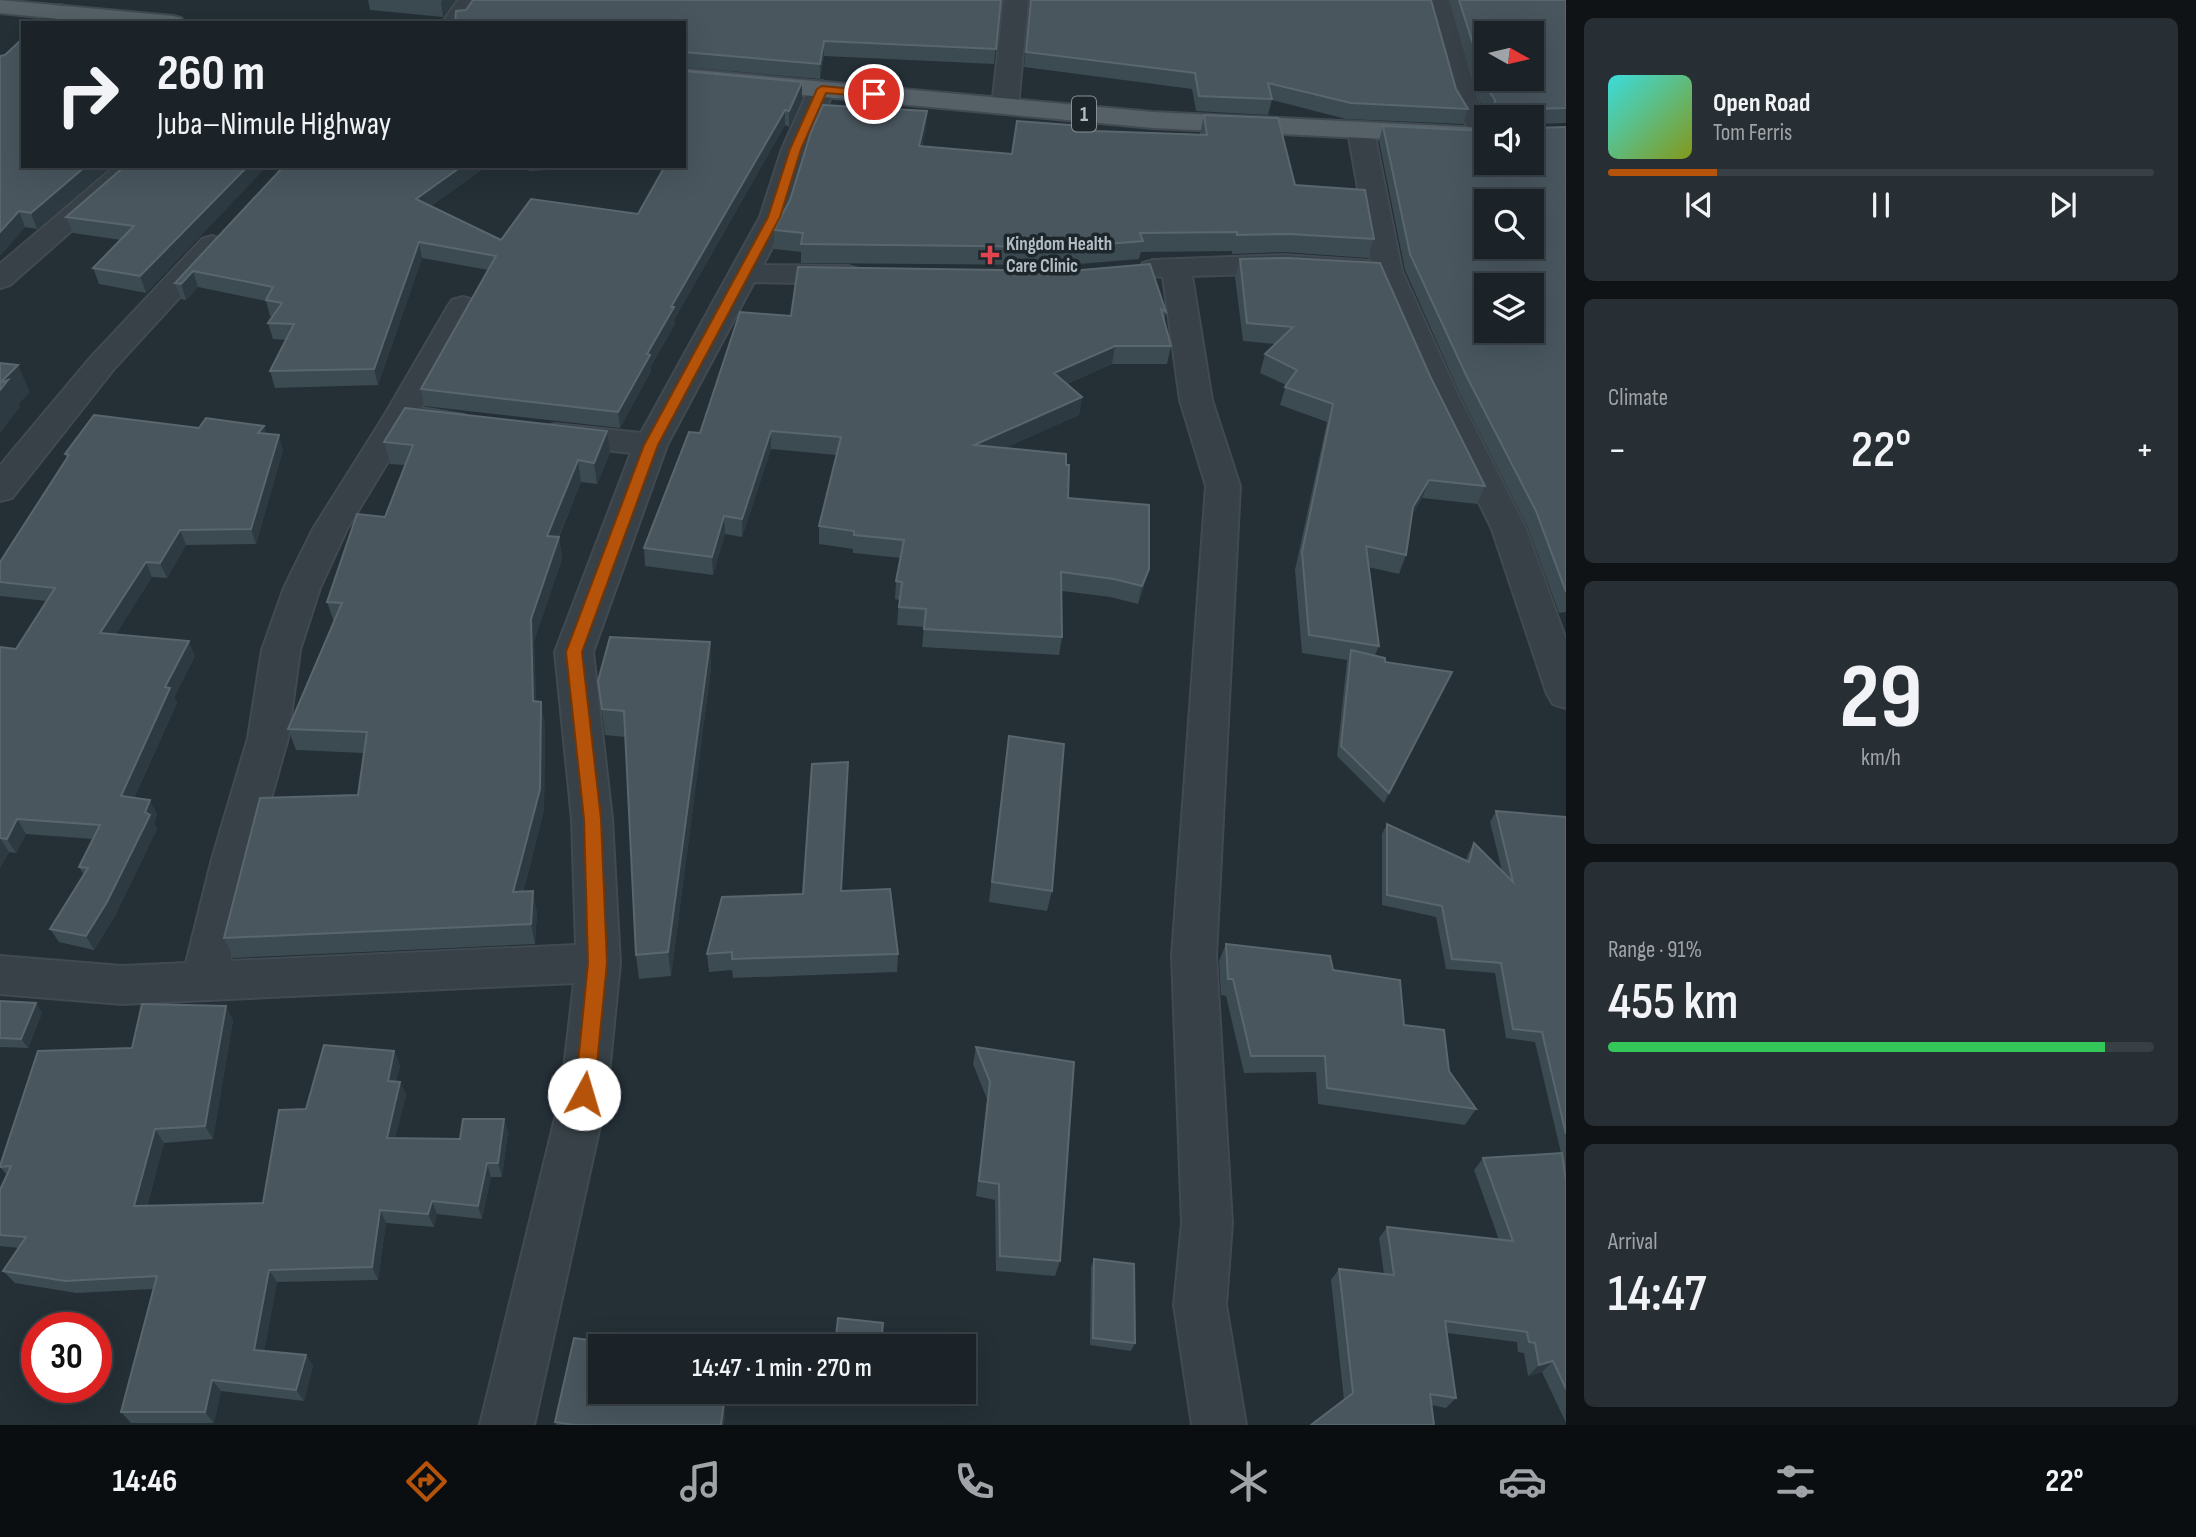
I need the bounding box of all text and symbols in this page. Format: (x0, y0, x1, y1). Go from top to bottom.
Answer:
north arrow (1474, 21, 1544, 91)
map controls (1474, 21, 1544, 343)
text: 260 m (157, 45, 265, 104)
icon: right (42, 49, 133, 140)
pin (844, 64, 904, 124)
icon: arrive (855, 75, 893, 113)
text: Open Road (1713, 88, 1810, 119)
road number: 1 (1072, 96, 1096, 132)
text: Juba–Nimule Highway (157, 105, 391, 144)
button: sound (1474, 105, 1544, 175)
text: Tom Ferris (1713, 119, 1792, 147)
icon: previous (1680, 186, 1718, 224)
icon: pause (1862, 186, 1900, 224)
icon: next (2044, 186, 2082, 224)
button: search (1474, 189, 1544, 259)
place label: Kingdom Health Care Clinic (1006, 233, 1112, 278)
marker: Kingdom Health Care Clinic (980, 245, 1000, 265)
button: layers (1474, 273, 1544, 343)
text: Climate (1608, 384, 1668, 412)
text: 22° (1851, 419, 1911, 482)
text: − (1608, 428, 1627, 473)
text: + (2135, 428, 2154, 473)
text: 29 (1840, 644, 1923, 753)
text: km/h (1861, 744, 1901, 772)
text: Range · 91% (1608, 936, 1702, 964)
text: 455 km (1608, 971, 1739, 1034)
position arrow (547, 1057, 621, 1131)
text: Arrival (1608, 1228, 1657, 1256)
text: 14:47 (1608, 1263, 1706, 1326)
speed limit sign: 30 (21, 1312, 112, 1403)
text: 14:47 · 1 min · 270 m (692, 1353, 872, 1384)
icon: directions (402, 1457, 451, 1506)
icon: music (676, 1457, 725, 1506)
icon: phone (950, 1457, 999, 1506)
icon: climate (1224, 1457, 1273, 1506)
icon: car (1498, 1457, 1547, 1506)
icon: filters (1771, 1457, 1820, 1506)
text: 14:46 (112, 1462, 177, 1501)
text: 22° (2045, 1462, 2084, 1501)

